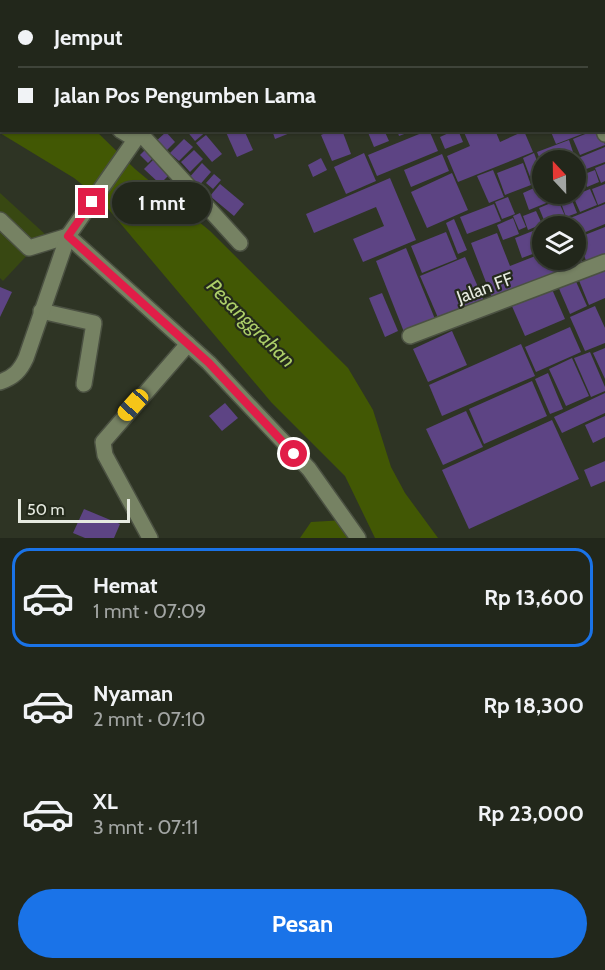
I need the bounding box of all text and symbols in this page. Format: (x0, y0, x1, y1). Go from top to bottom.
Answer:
text: Jemput (54, 24, 123, 51)
text: Jalan Pos Pengumben Lama (54, 82, 316, 109)
north arrow (532, 150, 586, 204)
map controls (532, 150, 586, 270)
callout: 1 mnt (113, 181, 212, 223)
route end (78, 188, 105, 215)
text: 1 mnt (138, 191, 185, 215)
button: layers (532, 216, 586, 270)
street label: Jalan FF (453, 267, 517, 309)
water label: Pesanggrahan (202, 274, 300, 372)
car (114, 386, 152, 424)
route start (280, 440, 307, 467)
scale bar (18, 496, 130, 524)
text: 50 m (27, 500, 64, 519)
icon: car (21, 571, 75, 625)
text: Hemat (93, 572, 158, 599)
text: Rp 13,600 (484, 584, 584, 611)
text: 1 mnt · 07:09 (93, 599, 206, 623)
icon: car (21, 679, 75, 733)
text: Nyaman (93, 680, 173, 707)
text: Rp 18,300 (483, 692, 584, 719)
text: 2 mnt · 07:10 (93, 707, 205, 731)
icon: car (21, 787, 75, 841)
text: XL (93, 788, 118, 815)
text: Rp 23,000 (478, 800, 584, 827)
text: 3 mnt · 07:11 (93, 815, 198, 839)
button: Pesan (18, 889, 587, 958)

